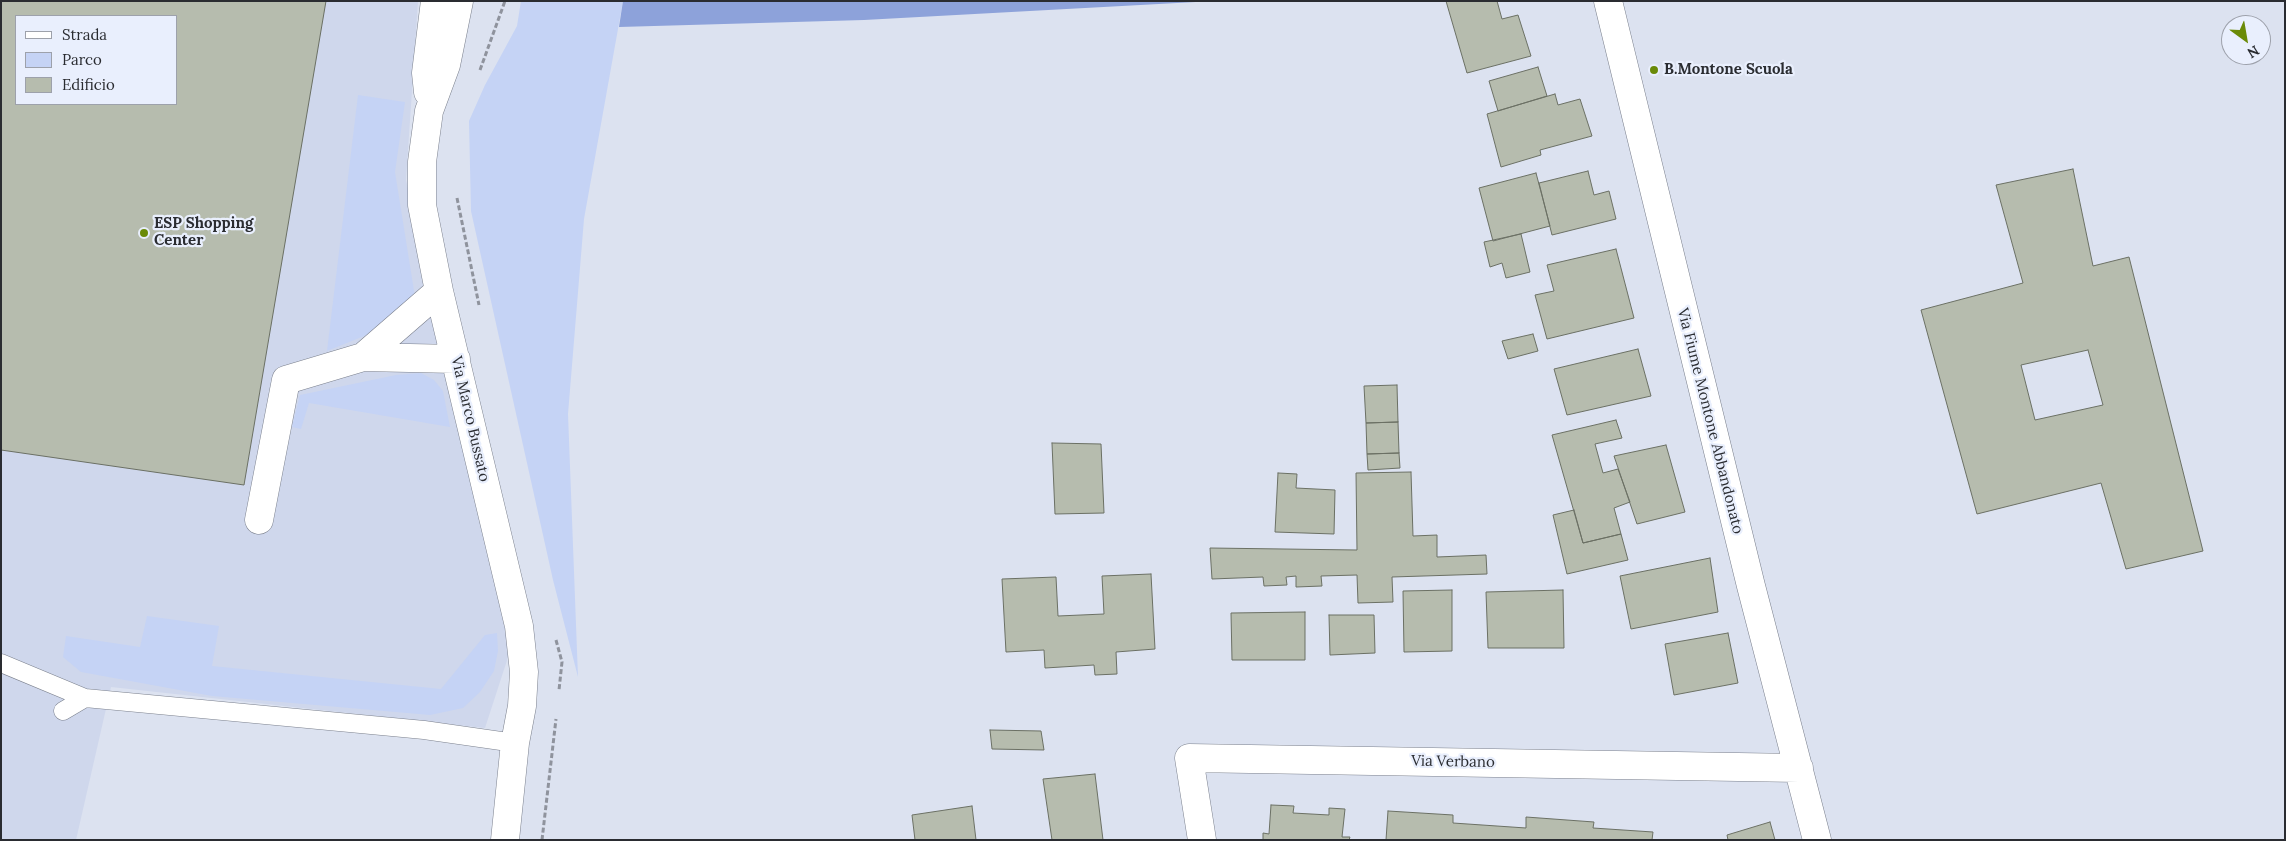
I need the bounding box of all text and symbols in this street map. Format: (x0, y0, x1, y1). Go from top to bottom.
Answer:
legend (15, 15, 178, 105)
north arrow (2221, 15, 2271, 65)
text: Strada (62, 25, 107, 44)
text: N (2244, 41, 2263, 62)
text: Parco (62, 50, 102, 69)
place label: B.Montone Scuola (1664, 61, 1793, 79)
marker: B.Montone Scuola (1648, 64, 1660, 76)
text: Edificio (62, 75, 115, 94)
place label: ESP Shopping Center (154, 215, 253, 250)
marker: ESP Shopping Center (138, 227, 150, 239)
street label: Via Fiume Montone Abbandonato (1673, 306, 1747, 536)
street label: Via Marco Bussato (447, 354, 493, 484)
street label: Via Verbano (1411, 752, 1495, 772)

